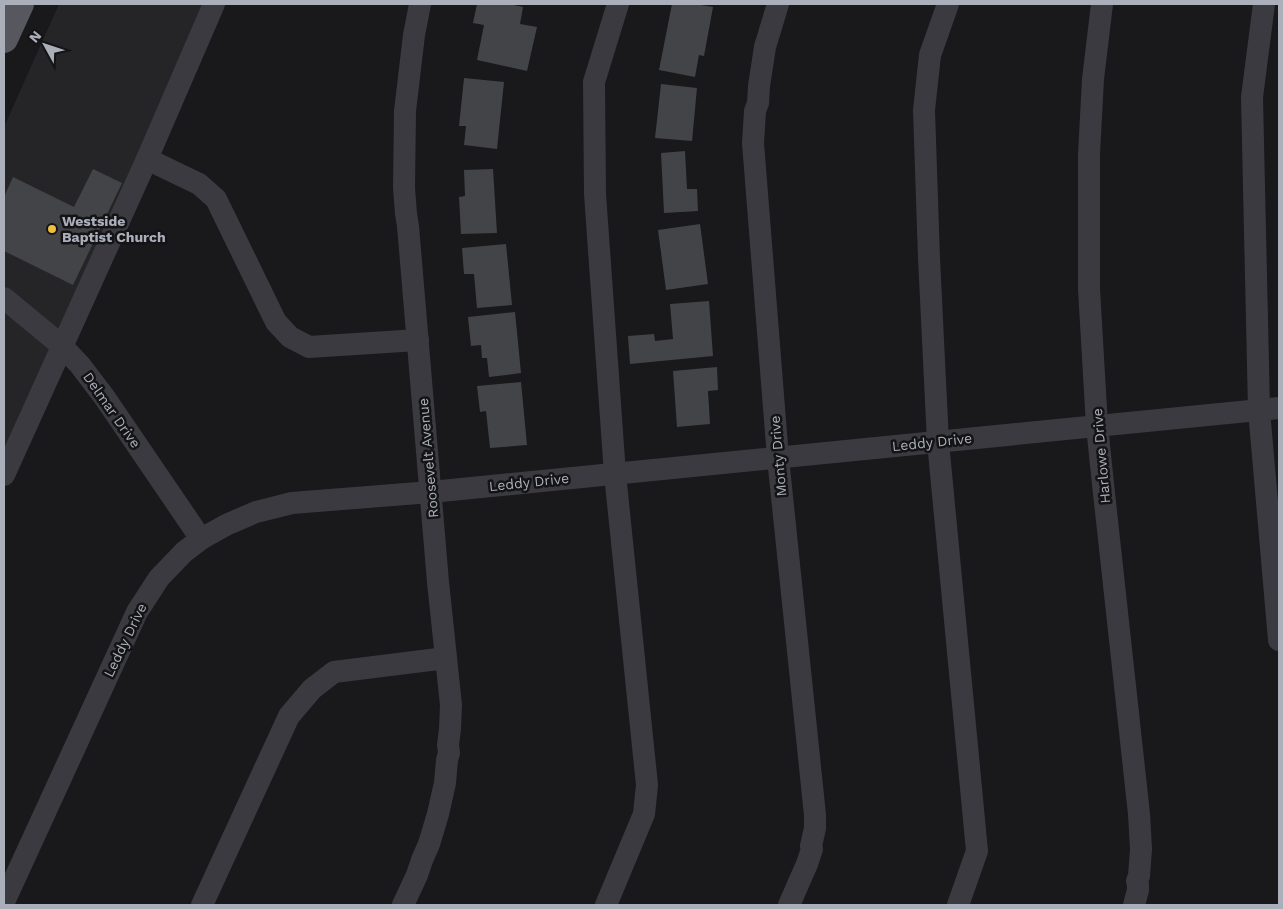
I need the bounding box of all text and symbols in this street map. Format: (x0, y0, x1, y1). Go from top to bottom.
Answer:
north arrow (20, 20, 70, 70)
text: N (26, 28, 45, 46)
place label: Westside Baptist Church (62, 213, 166, 245)
marker: Westside Baptist Church (46, 223, 58, 235)
street label: Delmar Drive (80, 369, 144, 451)
street label: Roosevelt Avenue (415, 397, 441, 519)
street label: Harlowe Drive (1089, 408, 1113, 504)
street label: Monty Drive (766, 415, 790, 497)
street label: Leddy Drive (891, 430, 973, 454)
street label: Leddy Drive (488, 470, 570, 494)
street label: Leddy Drive (100, 600, 150, 680)

